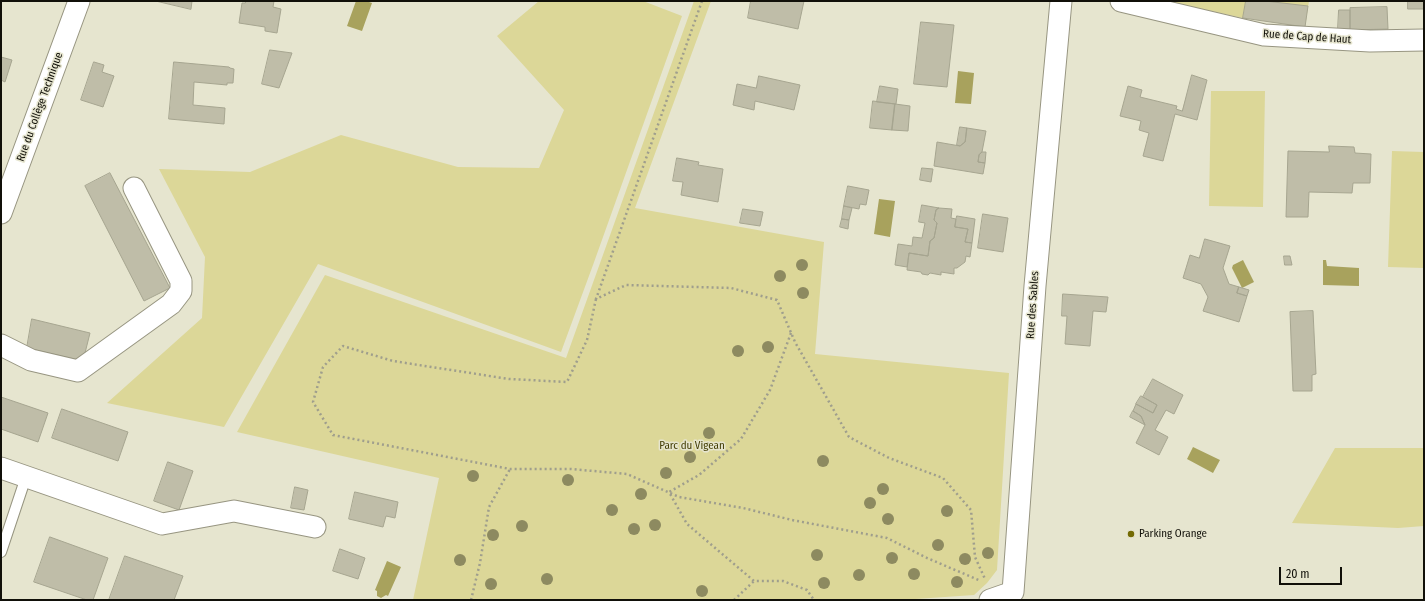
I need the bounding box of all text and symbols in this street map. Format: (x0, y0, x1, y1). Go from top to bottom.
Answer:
street label: Rue de Cap de Haut (1262, 27, 1352, 47)
street label: Rue du Collège Technique (14, 51, 66, 163)
street label: Rue des Sables (1024, 271, 1042, 339)
park label: Parc du Vigean (659, 439, 725, 453)
place label: Parking Orange (1139, 527, 1207, 541)
marker: Parking Orange (1126, 529, 1136, 539)
scale bar (1281, 559, 1344, 585)
text: 20 m (1286, 567, 1310, 581)

